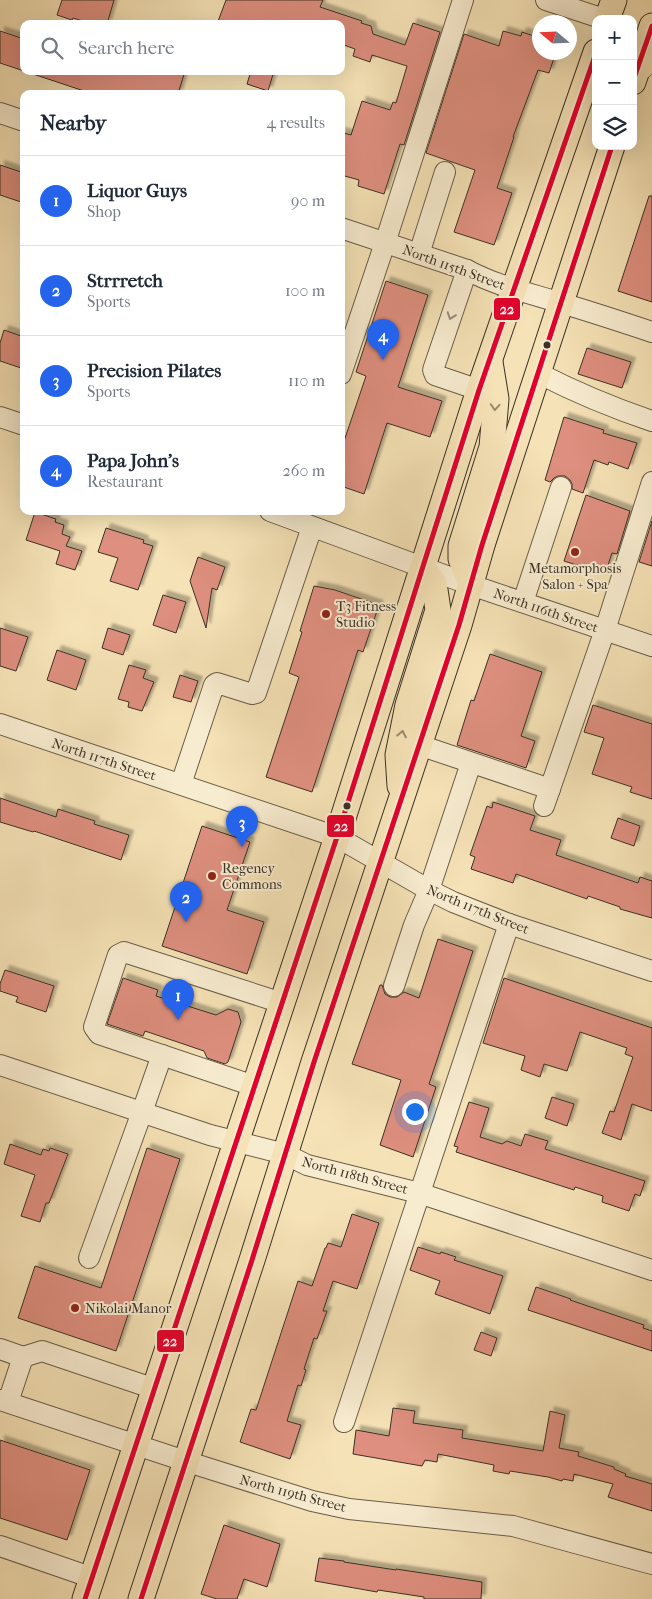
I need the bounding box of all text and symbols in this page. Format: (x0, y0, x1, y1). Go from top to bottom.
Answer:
north arrow (532, 15, 577, 60)
map controls (592, 15, 637, 150)
button: + (592, 15, 637, 60)
search box (20, 20, 345, 75)
icon: search (38, 34, 66, 62)
text: Search here (78, 37, 174, 59)
button: − (592, 60, 637, 105)
button: layers (592, 105, 637, 150)
text: Nearby (40, 111, 106, 135)
text: 4 results (267, 113, 325, 132)
text: Liquor Guys (87, 180, 187, 202)
text: 1 (53, 191, 59, 210)
text: 90 m (291, 191, 325, 210)
text: Shop (87, 202, 121, 221)
street label: North 115th Street (400, 241, 508, 294)
text: Strrretch (87, 270, 163, 292)
text: 2 (52, 281, 60, 300)
text: 100 m (285, 281, 325, 300)
text: Sports (87, 292, 130, 311)
line badge: 22 (493, 297, 521, 321)
text: 22 (500, 301, 514, 318)
one-way arrow (447, 311, 457, 320)
pin: 4 (367, 319, 399, 360)
unlabelled marker (542, 340, 552, 350)
text: Precision Pilates (87, 360, 221, 382)
text: 3 (53, 371, 59, 390)
text: 110 m (288, 371, 325, 390)
text: Sports (87, 382, 130, 401)
one-way arrow (490, 403, 501, 411)
text: Papa John's (87, 450, 179, 472)
text: 4 (51, 461, 61, 480)
text: 260 m (283, 461, 325, 480)
text: Restaurant (87, 472, 163, 491)
marker: Metamorphosis Salon + Spa (569, 546, 581, 558)
place label: Metamorphosis Salon + Spa (529, 560, 621, 593)
street label: North 116th Street (491, 585, 600, 636)
place label: T3 Fitness Studio (336, 598, 396, 631)
marker: T3 Fitness Studio (320, 608, 332, 620)
one-way arrow (396, 730, 407, 739)
street label: North 117th Street (49, 735, 158, 784)
unlabelled marker (342, 801, 352, 811)
pin: 3 (226, 806, 258, 847)
line badge: 22 (326, 814, 355, 838)
text: 22 (334, 818, 348, 835)
place label: Regency Commons (222, 860, 282, 893)
marker: Regency Commons (206, 870, 218, 882)
pin: 2 (170, 881, 202, 922)
street label: North 117th Street (424, 881, 531, 938)
pin: 1 (162, 979, 194, 1020)
your location (402, 1099, 428, 1125)
street label: North 118th Street (300, 1153, 410, 1198)
place label: Nikolai Manor (85, 1300, 171, 1317)
marker: Nikolai Manor (69, 1302, 81, 1314)
line badge: 22 (156, 1329, 185, 1353)
text: 22 (163, 1333, 177, 1350)
street label: North 119th Street (238, 1471, 348, 1516)

